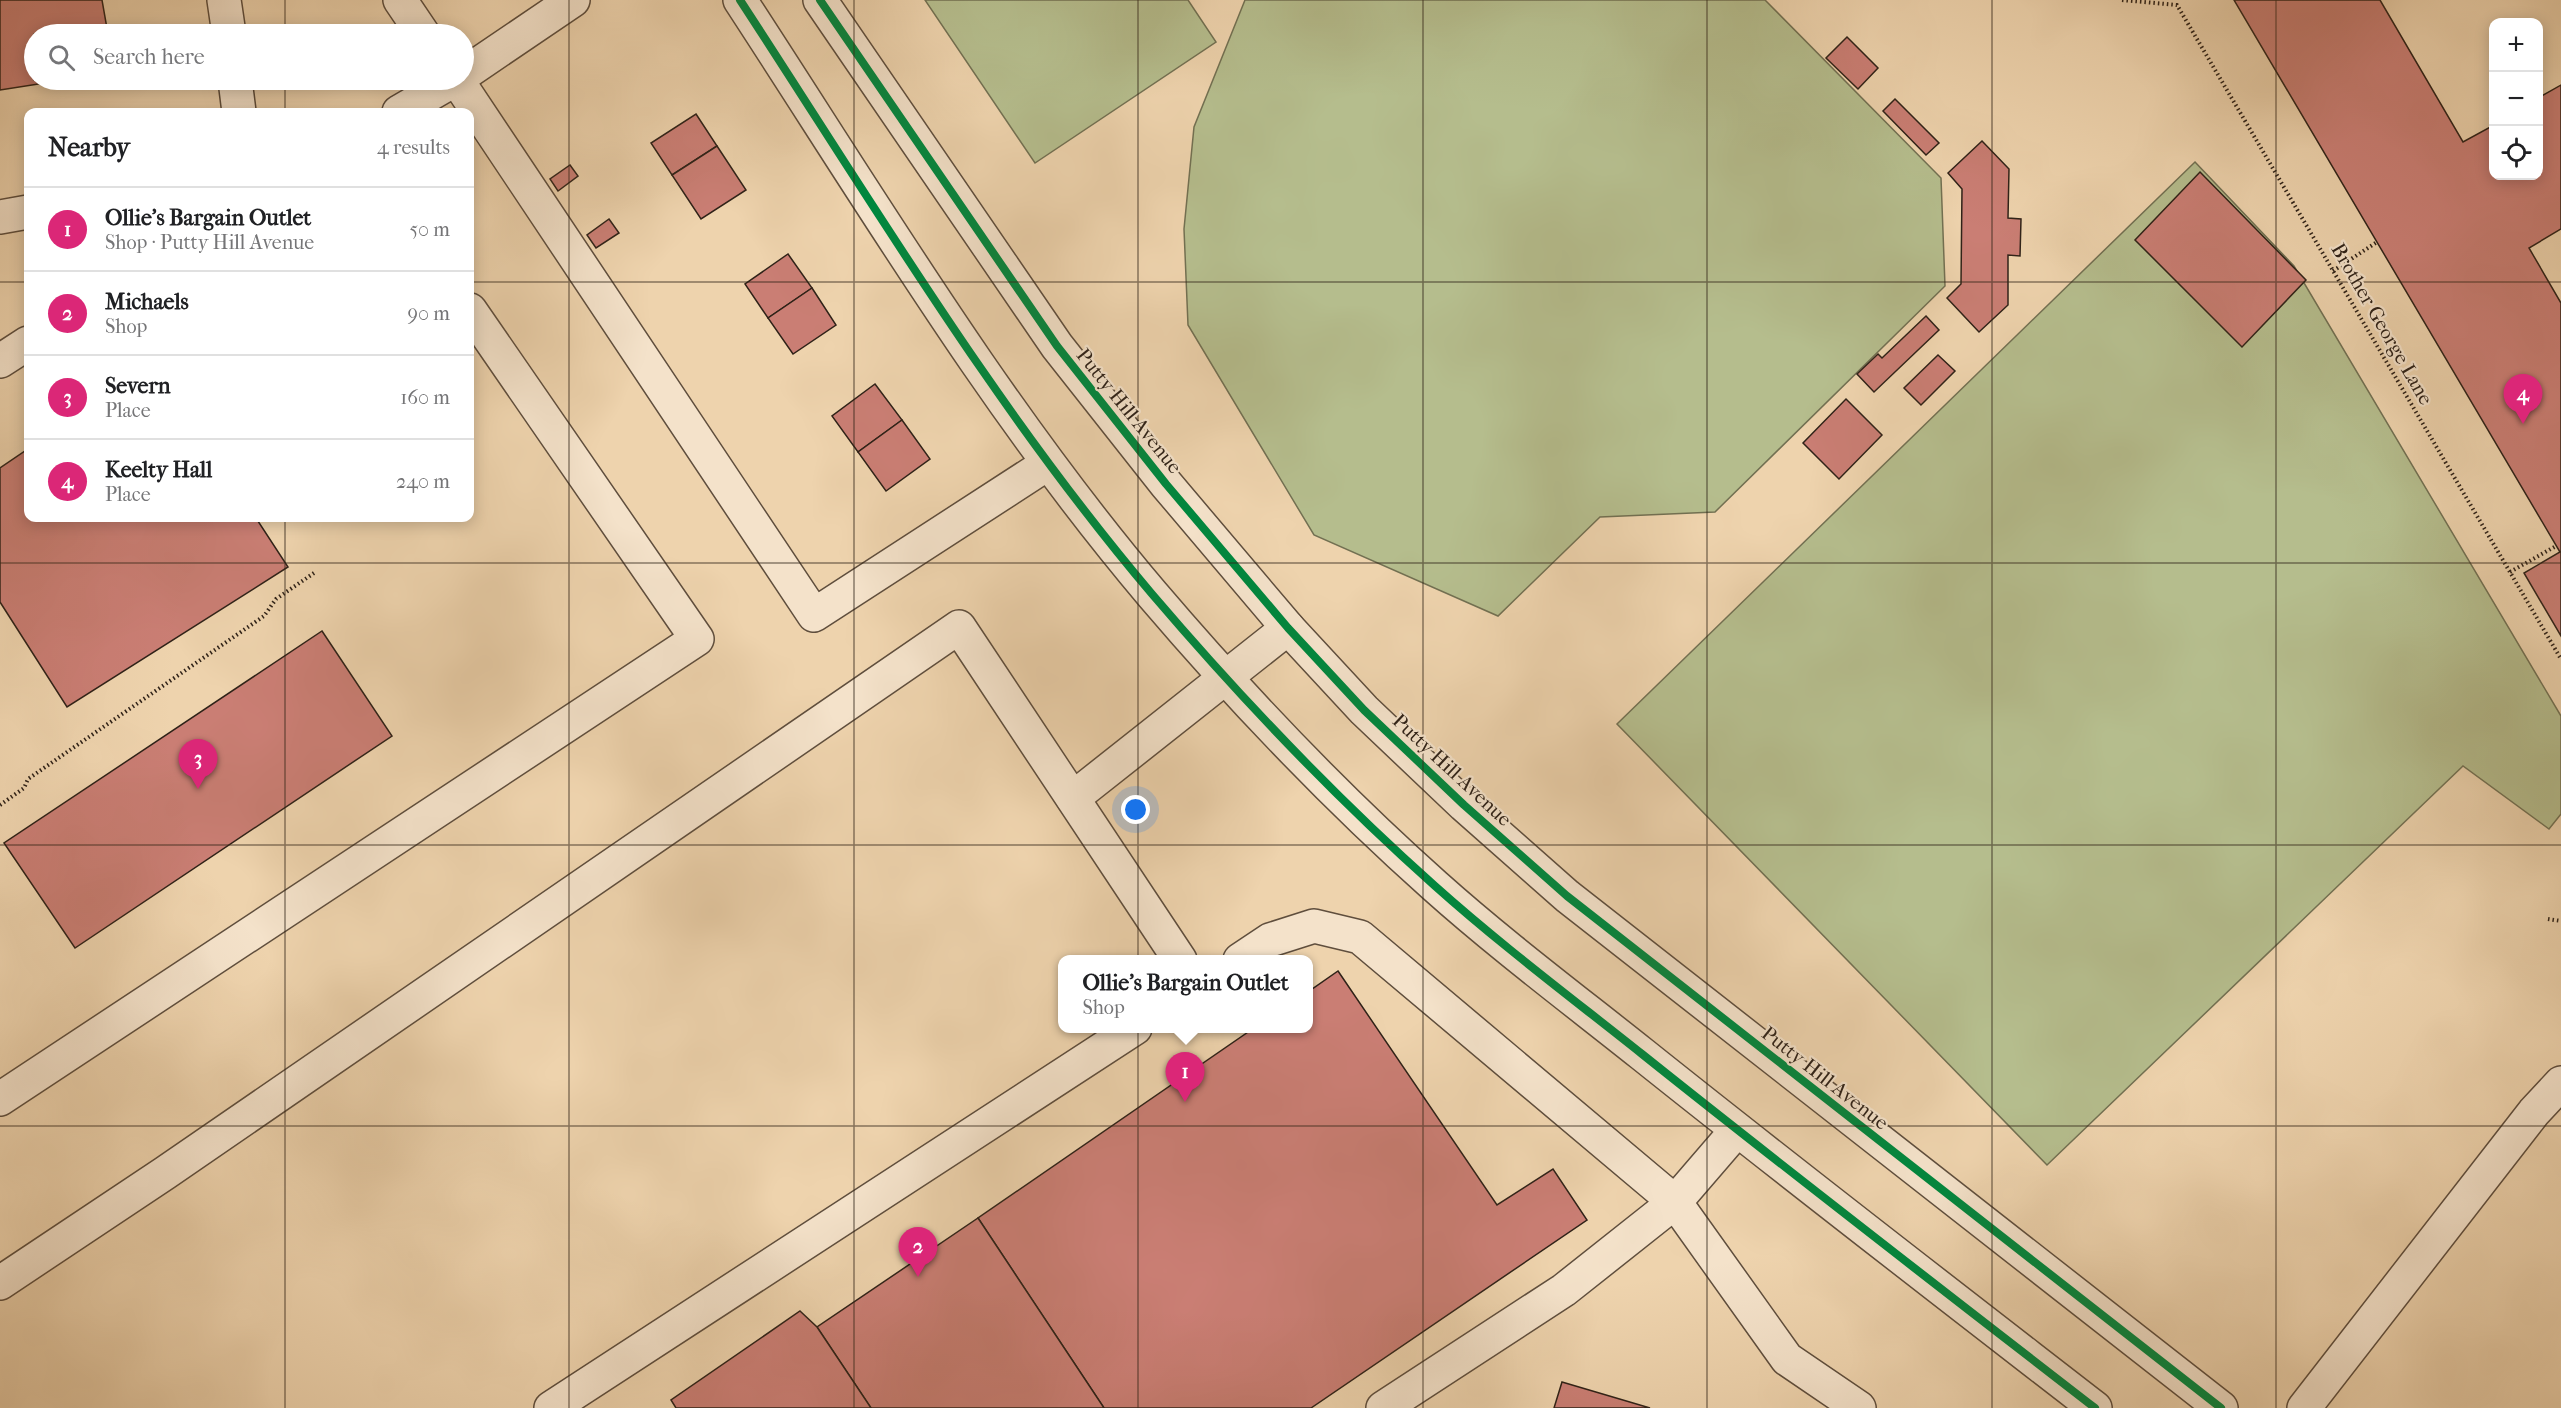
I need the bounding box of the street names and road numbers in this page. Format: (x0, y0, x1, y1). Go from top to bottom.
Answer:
street label: Brother George Lane (2326, 239, 2438, 409)
street label: Putty Hill Avenue (1072, 344, 1187, 478)
street label: Putty Hill Avenue (1388, 709, 1516, 831)
street label: Putty Hill Avenue (1757, 1021, 1893, 1135)

